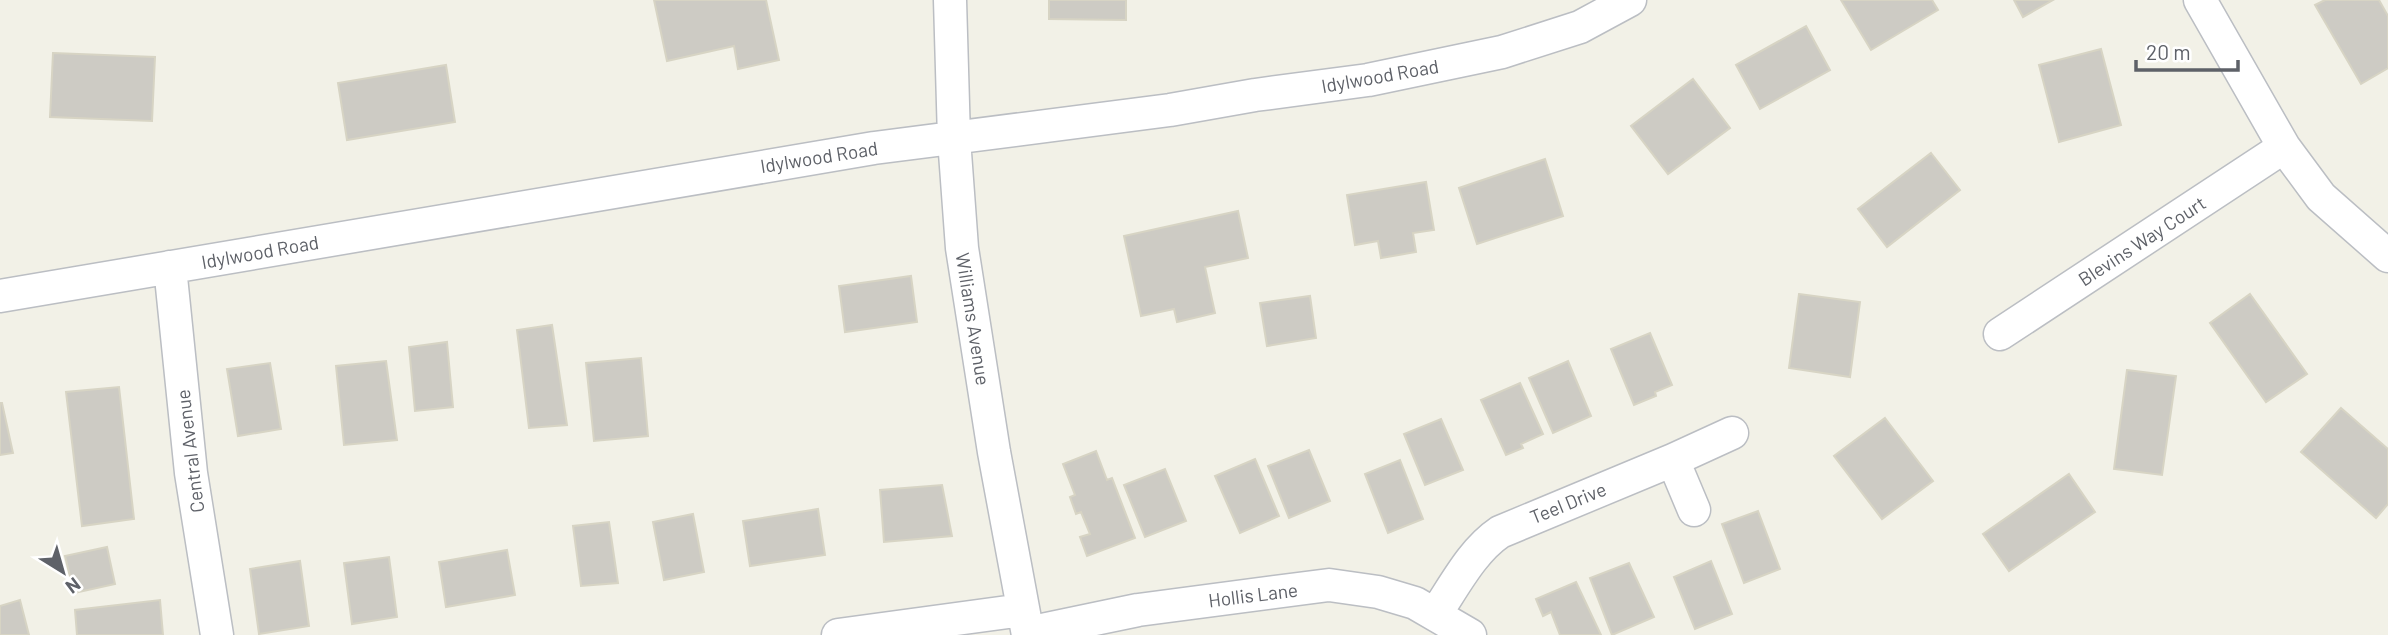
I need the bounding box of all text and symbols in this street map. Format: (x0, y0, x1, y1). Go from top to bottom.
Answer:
scale bar (2136, 28, 2238, 72)
text: 20 m (2146, 39, 2191, 64)
street label: Idylwood Road (1319, 54, 1440, 97)
street label: Idylwood Road (758, 136, 879, 177)
street label: Blevins Way Court (2074, 191, 2210, 290)
street label: Idylwood Road (199, 230, 320, 273)
street label: Williams Avenue (952, 251, 995, 387)
street label: Central Avenue (171, 388, 208, 514)
street label: Teel Drive (1526, 477, 1609, 528)
north arrow (28, 537, 98, 607)
text: N (62, 573, 86, 599)
street label: Hollis Lane (1207, 578, 1299, 611)

